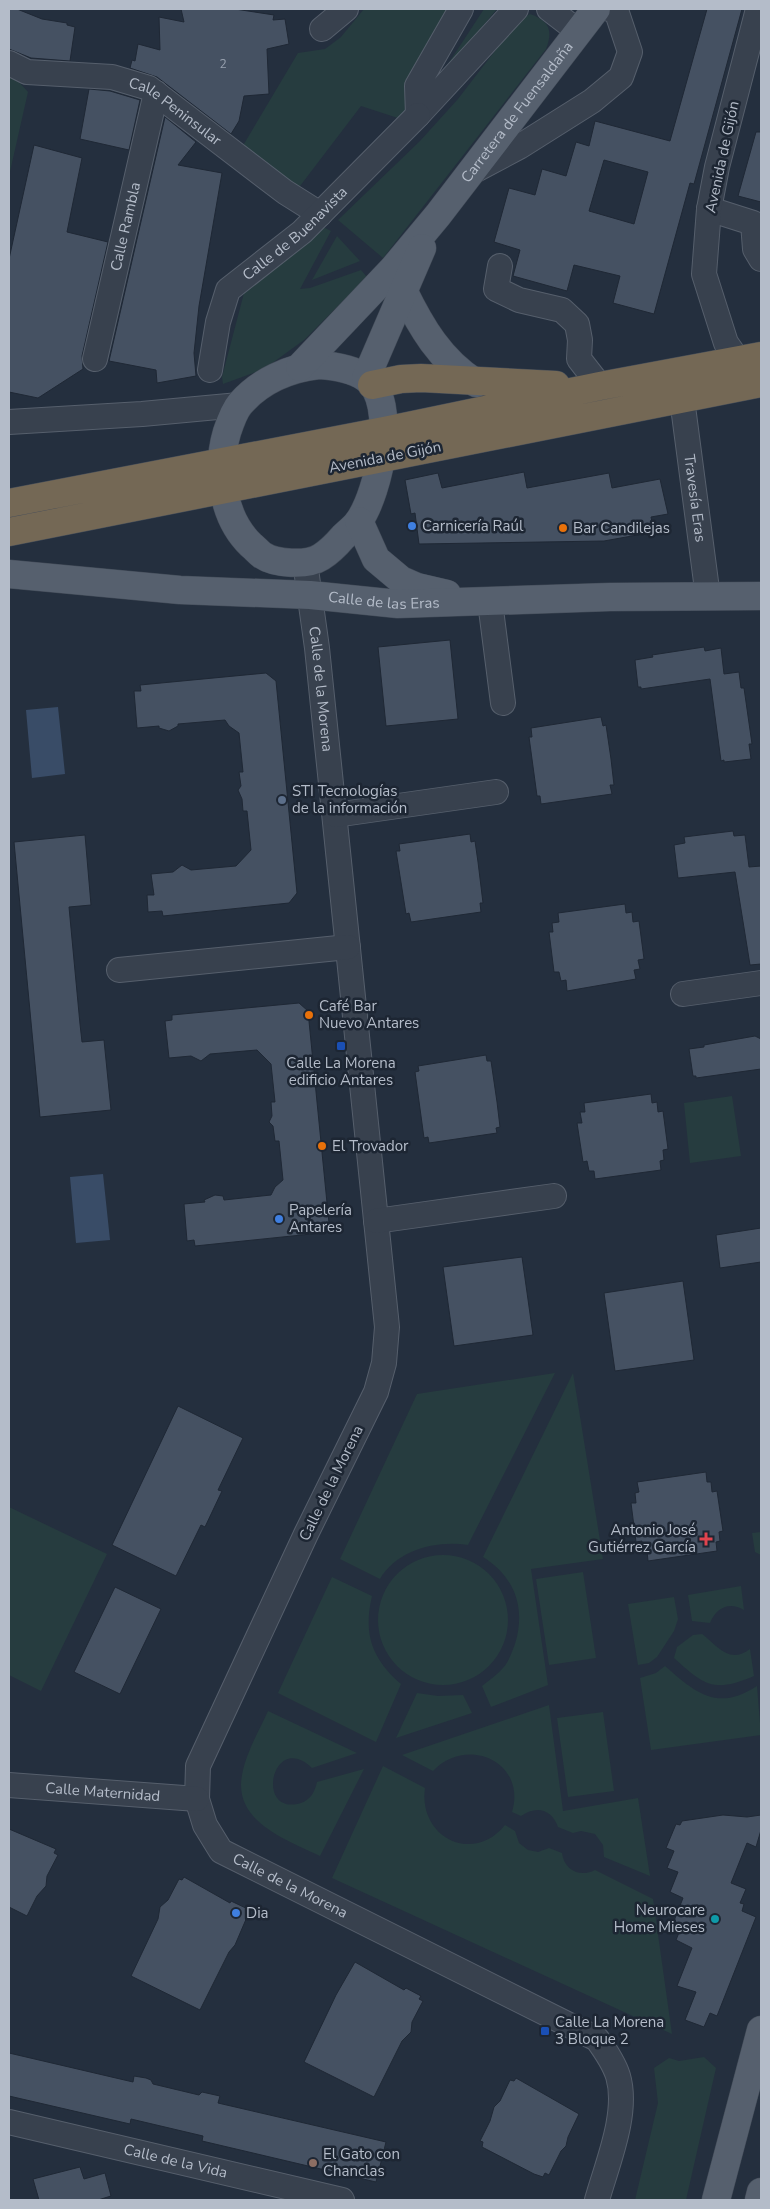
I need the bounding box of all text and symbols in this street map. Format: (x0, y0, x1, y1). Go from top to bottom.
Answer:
street label: Carretera de Fuensaldaña (456, 37, 577, 187)
house number: 2 (219, 56, 227, 72)
street label: Calle Peninsular (126, 73, 226, 150)
street label: Avenida de Gijón (700, 99, 744, 215)
street label: Calle Rambla (106, 180, 145, 273)
street label: Calle de Buenavista (238, 182, 352, 285)
street label: Avenida de Gijón (327, 436, 443, 478)
street label: Travesía Eras (679, 453, 711, 543)
place label: Carnicería Raúl (422, 516, 524, 536)
place label: Bar Candilejas (573, 518, 670, 538)
marker: Carnicería Raúl (406, 520, 418, 532)
marker: Bar Candilejas (557, 522, 569, 534)
street label: Calle de las Eras (327, 587, 440, 614)
street label: Calle de la Morena (304, 625, 338, 753)
place label: STI Tecnologías de la información (292, 781, 407, 818)
marker: STI Tecnologías de la información (276, 794, 288, 806)
place label: Café Bar Nuevo Antares (319, 996, 419, 1033)
marker: Café Bar Nuevo Antares (303, 1009, 315, 1021)
marker: Calle La Morena edificio Antares (335, 1040, 347, 1052)
place label: Calle La Morena edificio Antares (286, 1053, 396, 1090)
place label: El Trovador (332, 1136, 409, 1156)
marker: El Trovador (316, 1140, 328, 1152)
place label: Papelería Antares (289, 1200, 352, 1237)
marker: Papelería Antares (273, 1213, 285, 1225)
street label: Calle de la Morena (294, 1422, 368, 1544)
place label: Antonio José Gutiérrez García (588, 1520, 696, 1557)
marker: Antonio José Gutiérrez García (700, 1533, 712, 1545)
street label: Calle Maternidad (45, 1778, 161, 1806)
street label: Calle de la Morena (229, 1848, 351, 1923)
place label: Neurocare Home Mieses (614, 1900, 705, 1937)
place label: Dia (246, 1903, 269, 1923)
marker: Dia (230, 1907, 242, 1919)
marker: Neurocare Home Mieses (709, 1913, 721, 1925)
place label: Calle La Morena 3 Bloque 2 (555, 2012, 664, 2049)
marker: Calle La Morena 3 Bloque 2 (539, 2025, 551, 2037)
street label: Calle de la Vida (122, 2139, 229, 2183)
place label: El Gato con Chanclas (323, 2144, 400, 2181)
marker: El Gato con Chanclas (307, 2157, 319, 2169)

